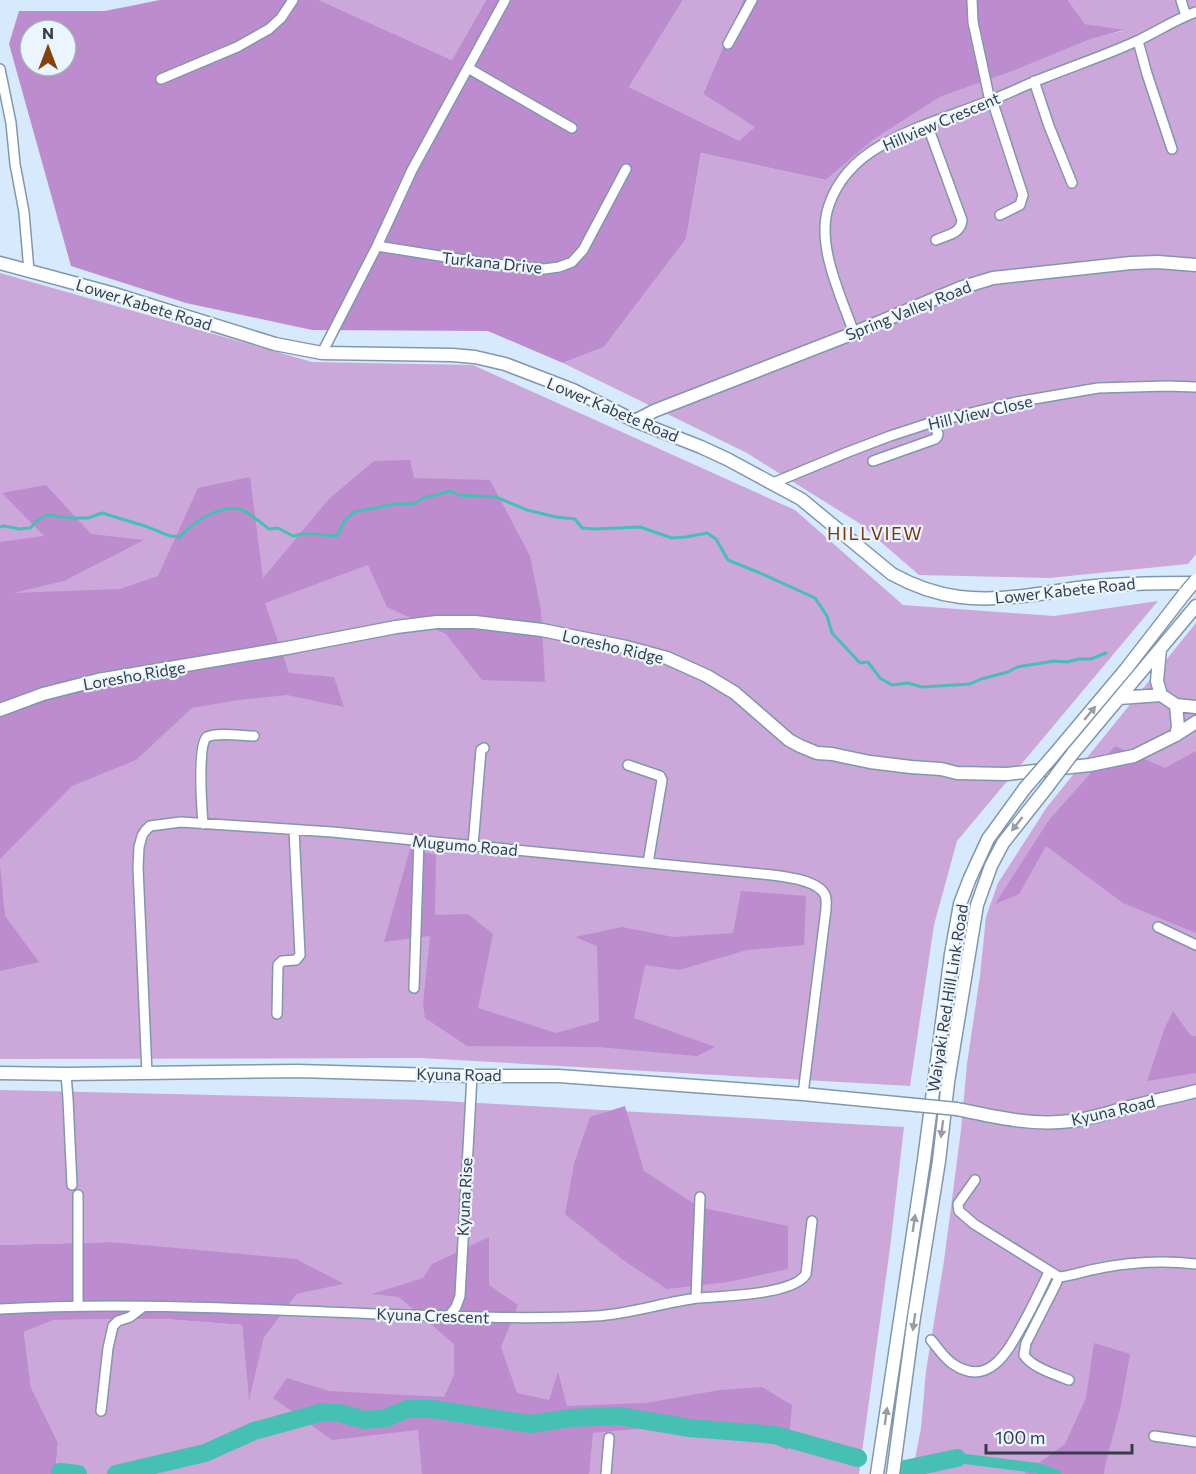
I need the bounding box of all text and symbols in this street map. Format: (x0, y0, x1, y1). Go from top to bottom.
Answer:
north arrow (18, 18, 78, 78)
text: N (42, 23, 54, 42)
street label: Hillview Crescent (880, 88, 1003, 154)
street label: Turkana Drive (441, 247, 543, 277)
street label: Lower Kabete Road (74, 274, 214, 334)
street label: Spring Valley Road (842, 276, 974, 344)
street label: Lower Kabete Road (544, 373, 682, 445)
street label: Hill View Close (926, 391, 1034, 433)
district label: HILLVIEW (827, 522, 923, 544)
street label: Lower Kabete Road (994, 573, 1136, 607)
street label: Loresho Ridge (561, 625, 665, 667)
street label: Loresho Ridge (81, 657, 187, 693)
one-way arrow (1083, 705, 1096, 721)
one-way arrow (1012, 817, 1024, 832)
street label: Mugumo Road (411, 831, 519, 859)
street label: Waiyaki Red Hill Link Road (923, 903, 971, 1093)
street label: Kyuna Road (416, 1064, 502, 1084)
street label: Kyuna Road (1069, 1091, 1157, 1129)
one-way arrow (937, 1120, 947, 1139)
street label: Kyuna Rise (452, 1157, 476, 1237)
one-way arrow (909, 1214, 918, 1233)
street label: Kyuna Crescent (376, 1304, 490, 1326)
one-way arrow (909, 1313, 918, 1332)
one-way arrow (881, 1406, 890, 1425)
scale bar (986, 1417, 1132, 1455)
text: 100 m (995, 1426, 1045, 1448)

